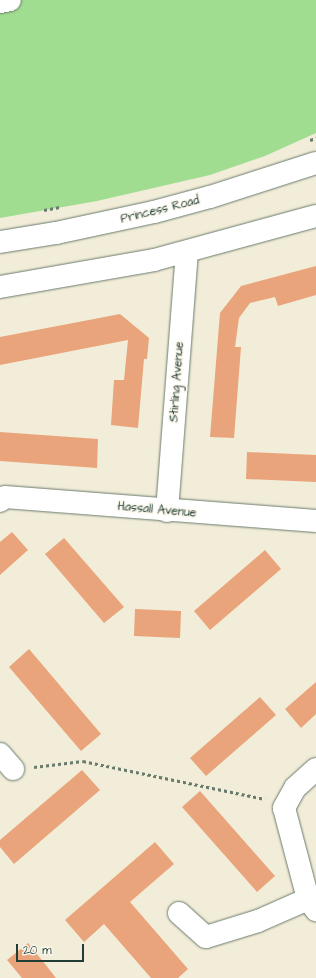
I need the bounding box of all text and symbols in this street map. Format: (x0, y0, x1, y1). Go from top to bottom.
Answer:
street label: Princess Road (119, 193, 201, 227)
street label: Stirling Avenue (167, 341, 187, 423)
street label: Hassall Avenue (117, 499, 197, 521)
scale bar (18, 936, 86, 962)
text: 20 m (23, 942, 52, 959)

